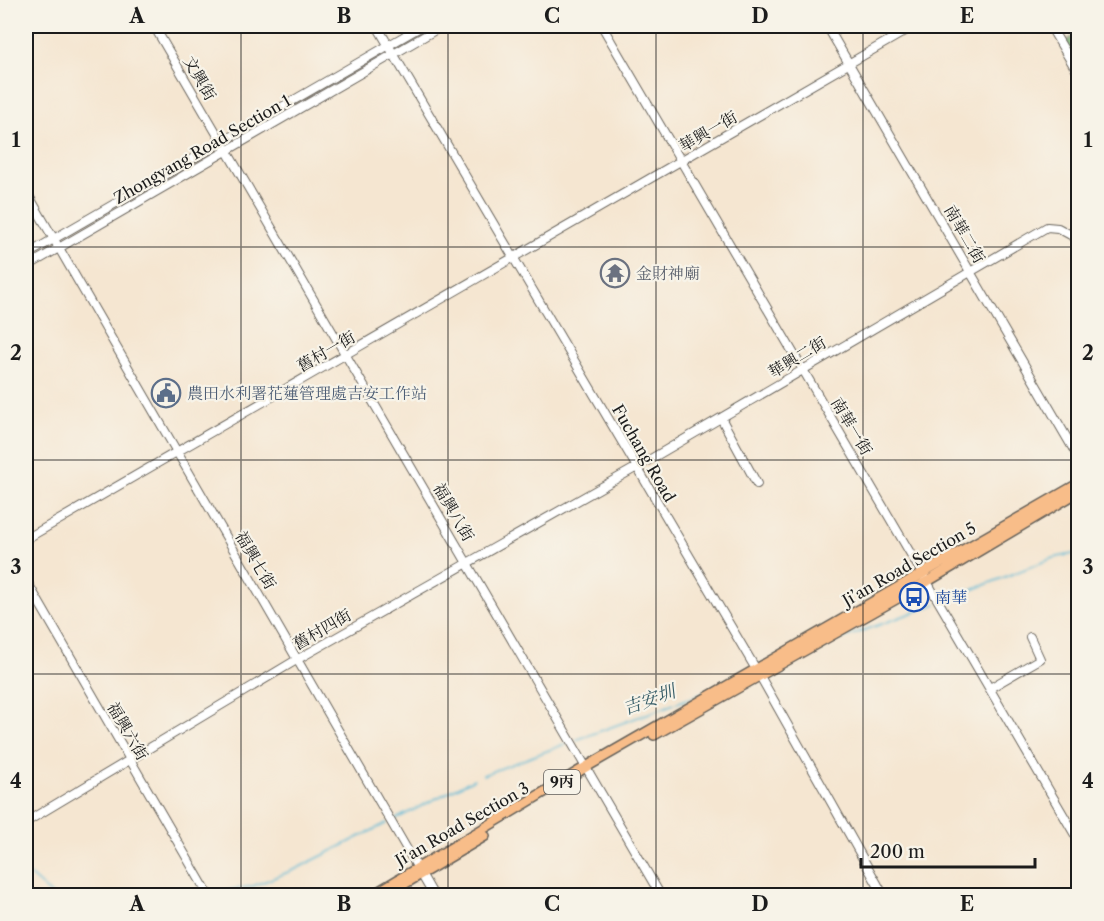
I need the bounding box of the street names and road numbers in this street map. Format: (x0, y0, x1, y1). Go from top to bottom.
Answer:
street label: 文興街 (179, 52, 221, 104)
street label: Zhongyang Road Section 1 (110, 90, 294, 208)
street label: 華興一街 (675, 106, 741, 156)
street label: 南華二街 (940, 201, 990, 267)
street label: 舊村一街 (293, 326, 359, 376)
street label: 華興二街 (764, 332, 830, 382)
street label: 南華一街 (827, 393, 877, 459)
street label: Fuchang Road (608, 401, 680, 506)
street label: 福興八街 (429, 479, 479, 545)
street label: Ji’an Road Section 5 (836, 518, 979, 612)
street label: 福興七街 (231, 527, 281, 593)
street label: 舊村四街 (289, 604, 355, 654)
street label: 福興六街 (103, 698, 153, 764)
road number: 9丙 (544, 770, 580, 794)
street label: Ji’an Road Section 3 (389, 778, 532, 872)

